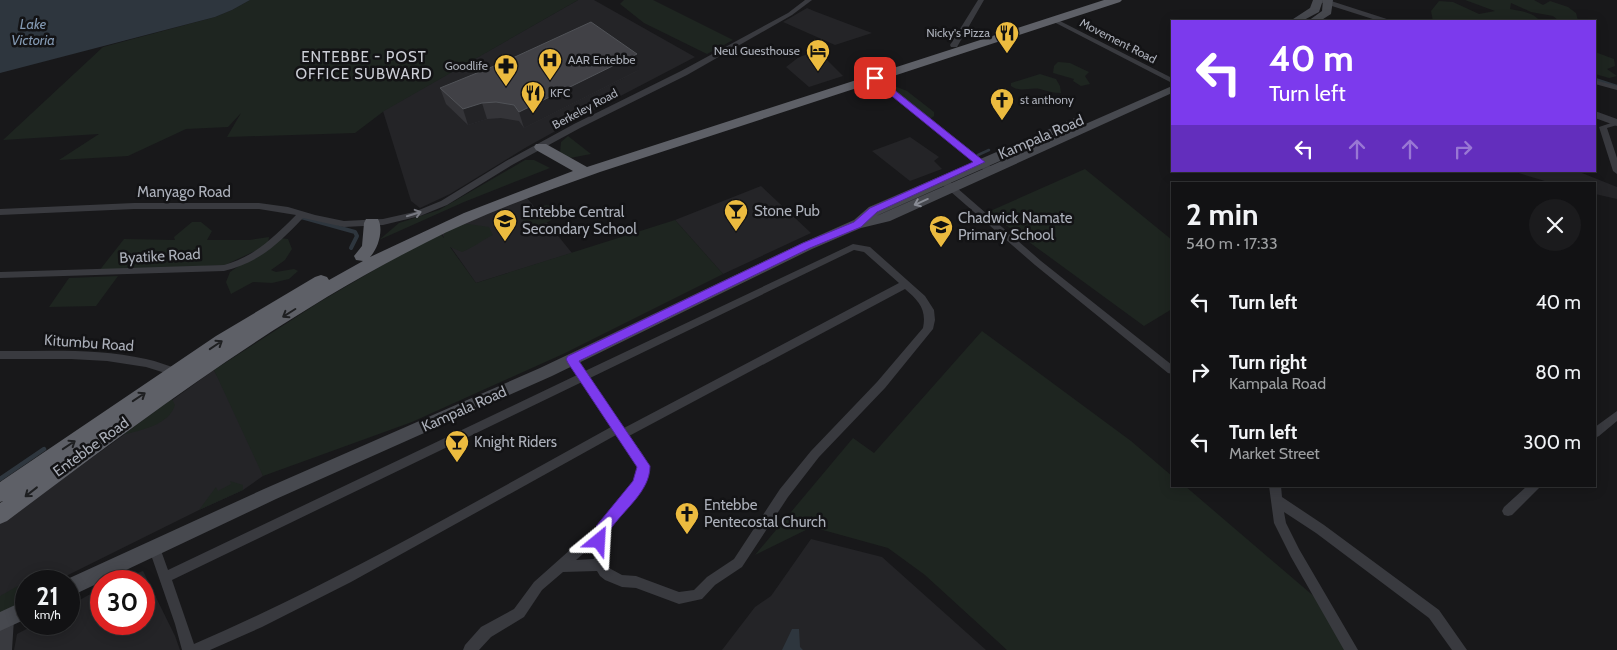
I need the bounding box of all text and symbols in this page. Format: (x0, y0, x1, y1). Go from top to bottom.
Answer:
water label: Lake Victoria (11, 15, 55, 49)
street label: Movement Road (1077, 15, 1159, 66)
restaurant icon: Nicky's Pizza (994, 20, 1020, 54)
place label: Nicky's Pizza (926, 25, 990, 40)
text: 40 m (1269, 37, 1354, 80)
hotel icon: Neul Guesthouse (805, 38, 831, 72)
icon: left (1186, 40, 1251, 105)
place label: Neul Guesthouse (714, 43, 800, 58)
hospital icon: AAR Entebbe (537, 47, 563, 81)
district label: ENTEBBE - POST OFFICE SUBWARD (295, 48, 433, 83)
place label: AAR Entebbe (568, 52, 635, 67)
pharmacy icon: Goodlife (493, 53, 519, 87)
pin (854, 57, 896, 99)
place label: Goodlife (445, 58, 488, 73)
icon: arrive (861, 64, 889, 92)
restaurant icon: KFC (520, 80, 546, 114)
text: Turn left (1269, 80, 1346, 107)
street label: Berkeley Road (549, 85, 620, 132)
place label: KFC (550, 85, 570, 100)
church icon: st anthony (989, 87, 1015, 121)
place label: st anthony (1020, 92, 1074, 107)
street label: Kampala Road (996, 111, 1086, 163)
icon: left (1290, 135, 1318, 163)
icon: ahead (1343, 135, 1371, 163)
icon: ahead (1396, 135, 1424, 163)
icon: right (1449, 135, 1477, 163)
street label: Manyago Road (137, 183, 231, 201)
text: 2 min (1186, 196, 1258, 233)
bar icon: Stone Pub (723, 198, 749, 232)
one-way arrow (914, 198, 929, 208)
button: close (1529, 199, 1581, 251)
place label: Stone Pub (754, 202, 820, 220)
place label: Entebbe Central Secondary School (522, 203, 637, 238)
school or university icon: Entebbe Central Secondary School (492, 208, 518, 242)
one-way arrow (405, 209, 421, 219)
place label: Chadwick Namate Primary School (958, 209, 1073, 244)
school or university icon: Chadwick Namate Primary School (928, 214, 954, 248)
text: 540 m · 17:33 (1186, 234, 1278, 253)
street label: Byatike Road (119, 245, 201, 267)
icon: left (1186, 288, 1214, 316)
text: Turn left (1229, 291, 1297, 314)
text: 40 m (1536, 291, 1581, 314)
one-way arrow (283, 309, 297, 319)
street label: Kitumbu Road (43, 331, 135, 355)
one-way arrow (208, 340, 222, 350)
text: Turn right (1229, 351, 1307, 374)
icon: right (1186, 358, 1214, 386)
text: 80 m (1535, 361, 1581, 384)
text: Kampala Road (1229, 374, 1326, 393)
street label: Kampala Road (419, 382, 509, 436)
one-way arrow (132, 392, 146, 402)
street label: Entebbe Road (50, 413, 132, 481)
text: Turn left (1229, 421, 1297, 444)
icon: left (1186, 428, 1214, 456)
bar icon: Knight Riders (444, 429, 470, 463)
text: 300 m (1523, 431, 1581, 454)
place label: Knight Riders (474, 433, 557, 451)
one-way arrow (61, 440, 75, 450)
text: Market Street (1229, 444, 1320, 463)
one-way arrow (24, 486, 37, 497)
place label: Entebbe Pentecostal Church (704, 496, 826, 531)
church icon: Entebbe Pentecostal Church (674, 501, 700, 535)
position arrow (572, 514, 624, 566)
speed limit sign: 30 (90, 570, 155, 635)
text: 21 (36, 581, 59, 611)
text: km/h (34, 607, 61, 622)

